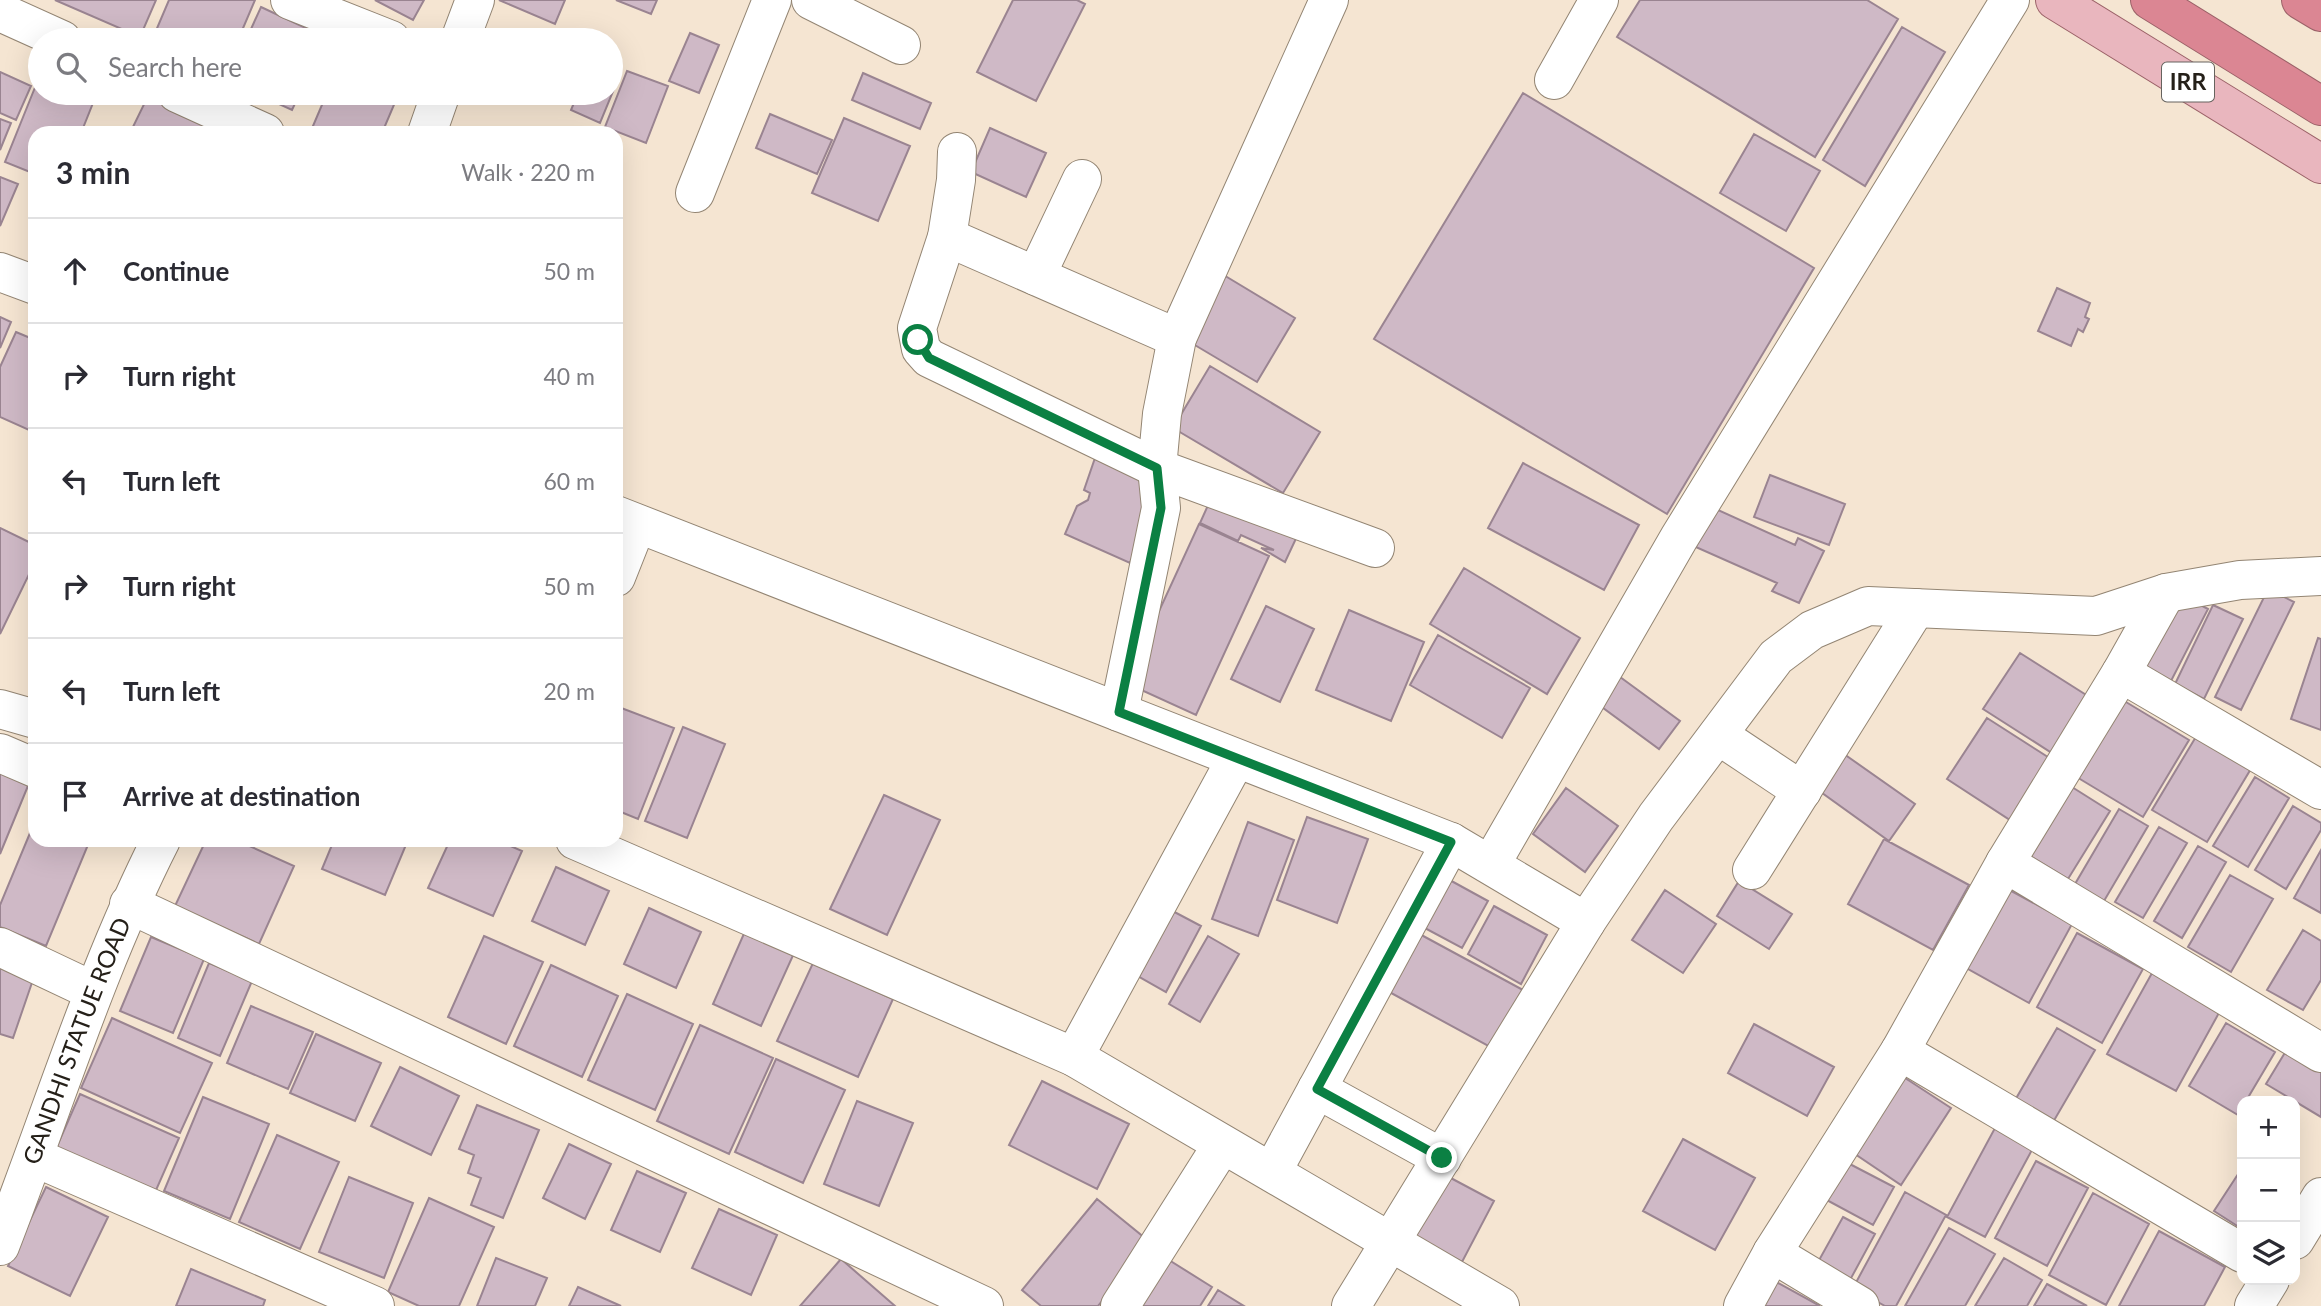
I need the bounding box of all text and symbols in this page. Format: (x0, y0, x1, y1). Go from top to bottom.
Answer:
search box (28, 28, 623, 105)
icon: search (52, 48, 90, 86)
text: Search here (108, 51, 242, 83)
road number: IRR (2162, 62, 2214, 102)
text: 3 min (56, 154, 130, 190)
text: Walk · 220 m (461, 158, 595, 186)
icon: ahead (56, 252, 94, 290)
text: Continue (123, 255, 229, 287)
text: 50 m (544, 257, 595, 285)
route start (902, 324, 933, 355)
icon: right (56, 357, 94, 395)
text: Turn right (123, 360, 236, 392)
text: 40 m (544, 362, 595, 390)
icon: left (56, 462, 94, 500)
text: Turn left (123, 465, 220, 497)
text: 60 m (544, 467, 595, 495)
icon: right (56, 567, 94, 605)
text: Turn right (123, 570, 236, 602)
text: 50 m (544, 572, 595, 600)
icon: left (56, 672, 94, 710)
text: Turn left (123, 675, 220, 707)
text: 20 m (544, 677, 595, 705)
icon: arrive (56, 777, 94, 815)
text: Arrive at destination (123, 780, 360, 812)
street label: GANDHI STATUE ROAD (16, 913, 136, 1168)
map controls (2237, 1096, 2300, 1285)
button: + (2237, 1096, 2300, 1159)
route end (1426, 1142, 1457, 1173)
button: − (2237, 1159, 2300, 1222)
button: layers (2237, 1222, 2300, 1285)

